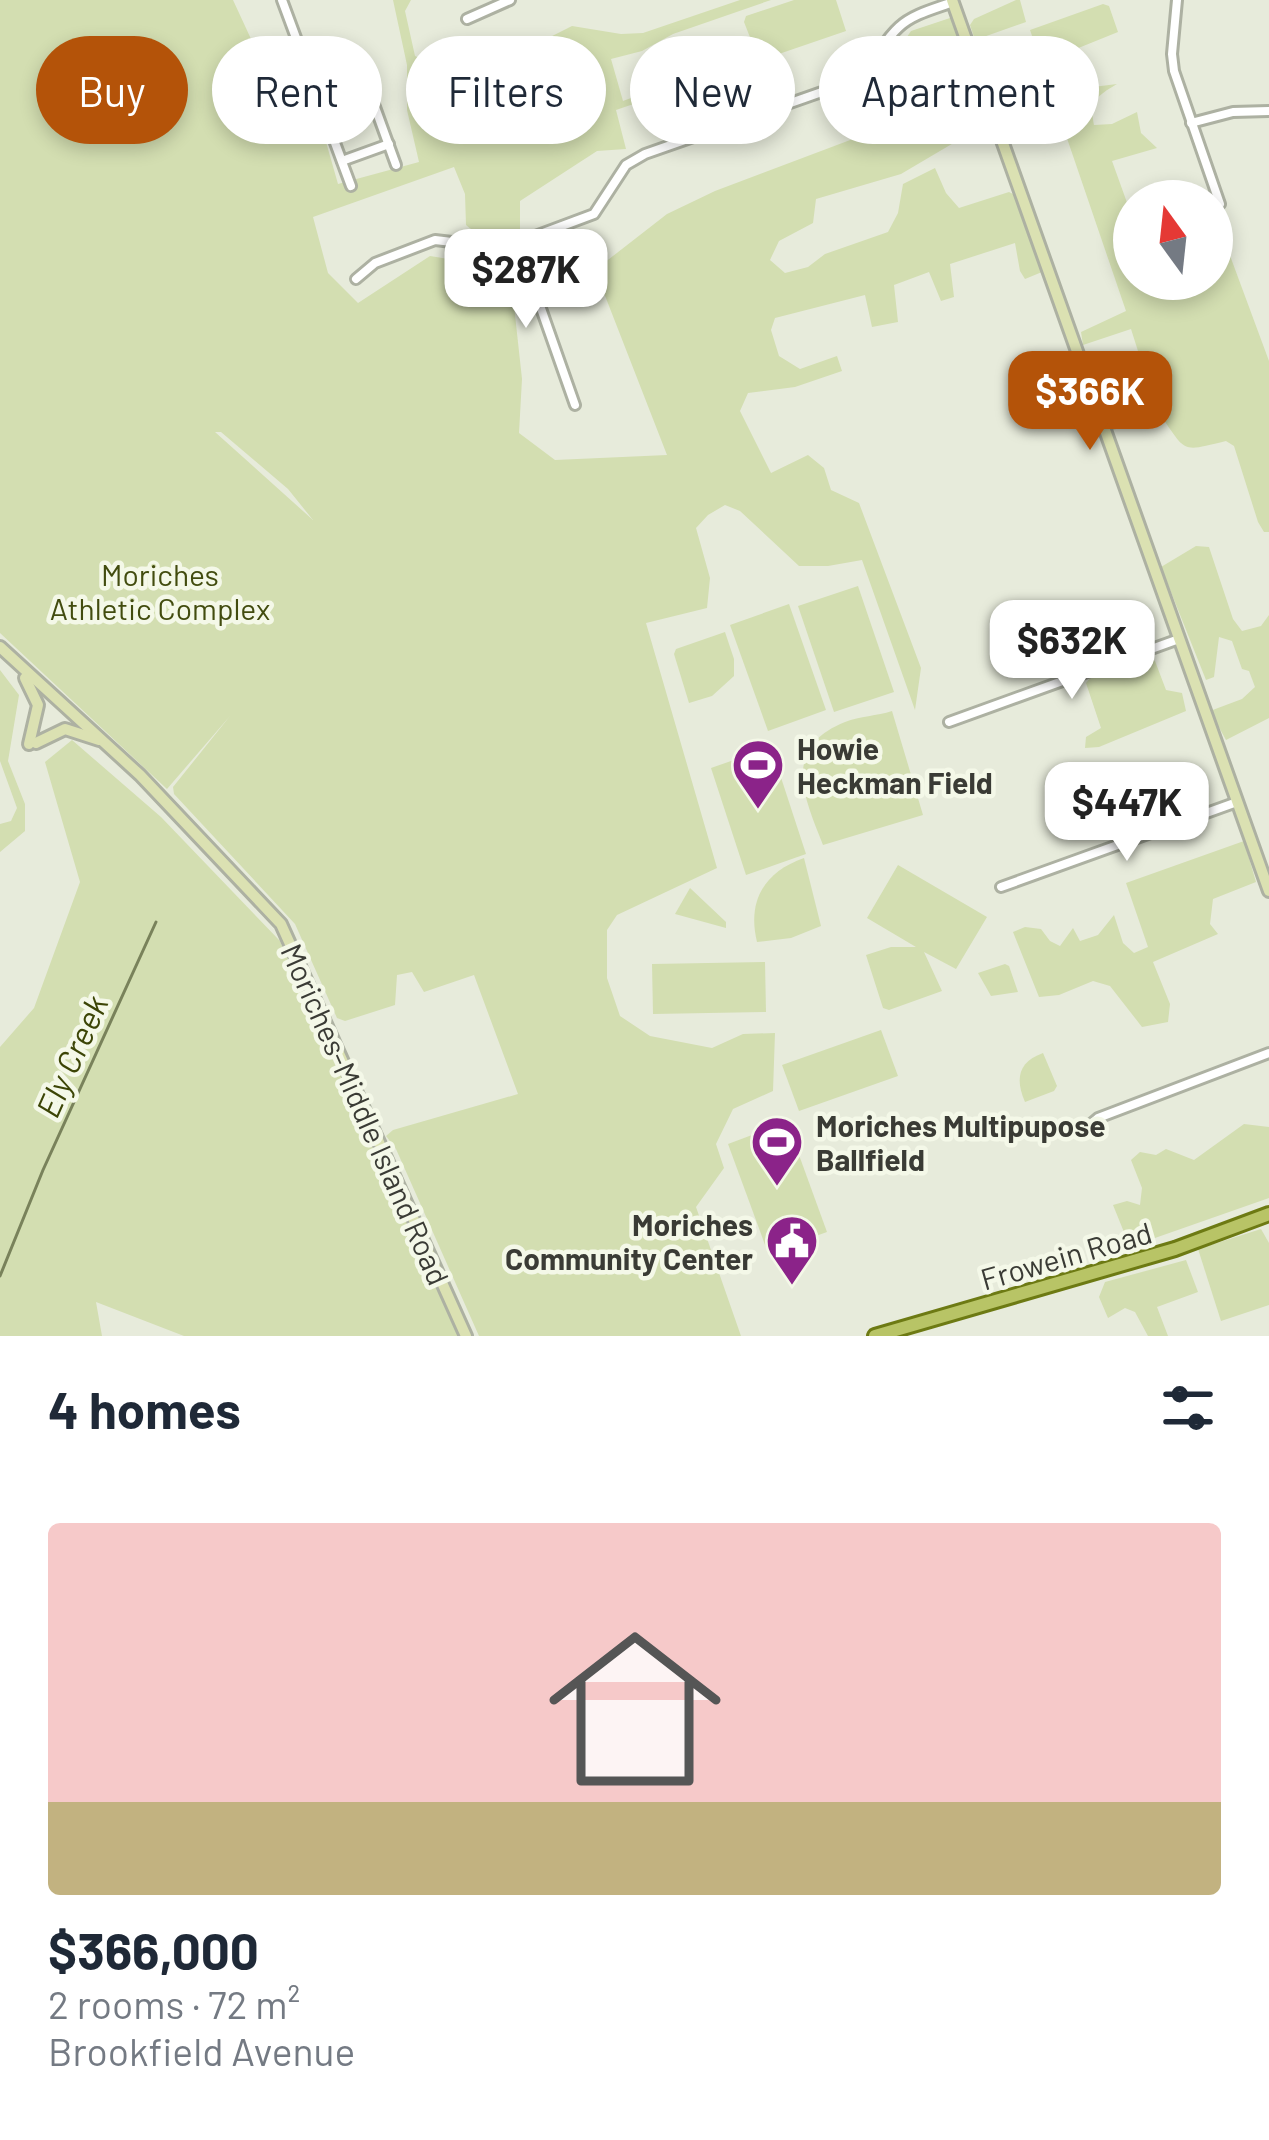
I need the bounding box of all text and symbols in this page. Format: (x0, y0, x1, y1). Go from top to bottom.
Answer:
chip: Buy (36, 36, 188, 144)
chip: Rent (212, 36, 382, 144)
chip: Filters (406, 36, 606, 144)
chip: New (630, 36, 795, 144)
chip: Apartment (819, 36, 1099, 144)
north arrow (1113, 180, 1233, 300)
map controls (1113, 180, 1233, 300)
pin: $287K (442, 229, 610, 331)
text: $287K (471, 244, 581, 291)
pin: $366K (1006, 351, 1174, 453)
text: $366K (1035, 366, 1145, 413)
park label: Moriches Athletic Complex (50, 556, 270, 626)
pin: $632K (988, 600, 1156, 702)
text: $632K (1017, 615, 1127, 662)
place label: Howie Heckman Field (797, 730, 993, 800)
sports icon: Howie Heckman Field (730, 737, 786, 811)
pin: $447K (1043, 762, 1211, 864)
text: $447K (1072, 777, 1182, 824)
street label: Moriches-Middle Island Road (274, 938, 458, 1290)
water label: Ely Creek (27, 989, 115, 1123)
place label: Moriches Multipupose Ballfield (816, 1107, 1106, 1177)
sports icon: Moriches Multipupose Ballfield (749, 1114, 805, 1188)
place label: Moriches Community Center (505, 1206, 754, 1276)
public building icon: Moriches Community Center (764, 1213, 820, 1287)
street label: Frowein Road (976, 1213, 1156, 1297)
icon: filters (1155, 1375, 1221, 1441)
text: 4 homes (48, 1378, 241, 1439)
icon: home (527, 1601, 743, 1817)
text: $366,000 (48, 1919, 259, 1980)
text: 2 rooms · 72 m² (48, 1980, 300, 2027)
text: Brookfield Avenue (48, 2027, 355, 2074)

